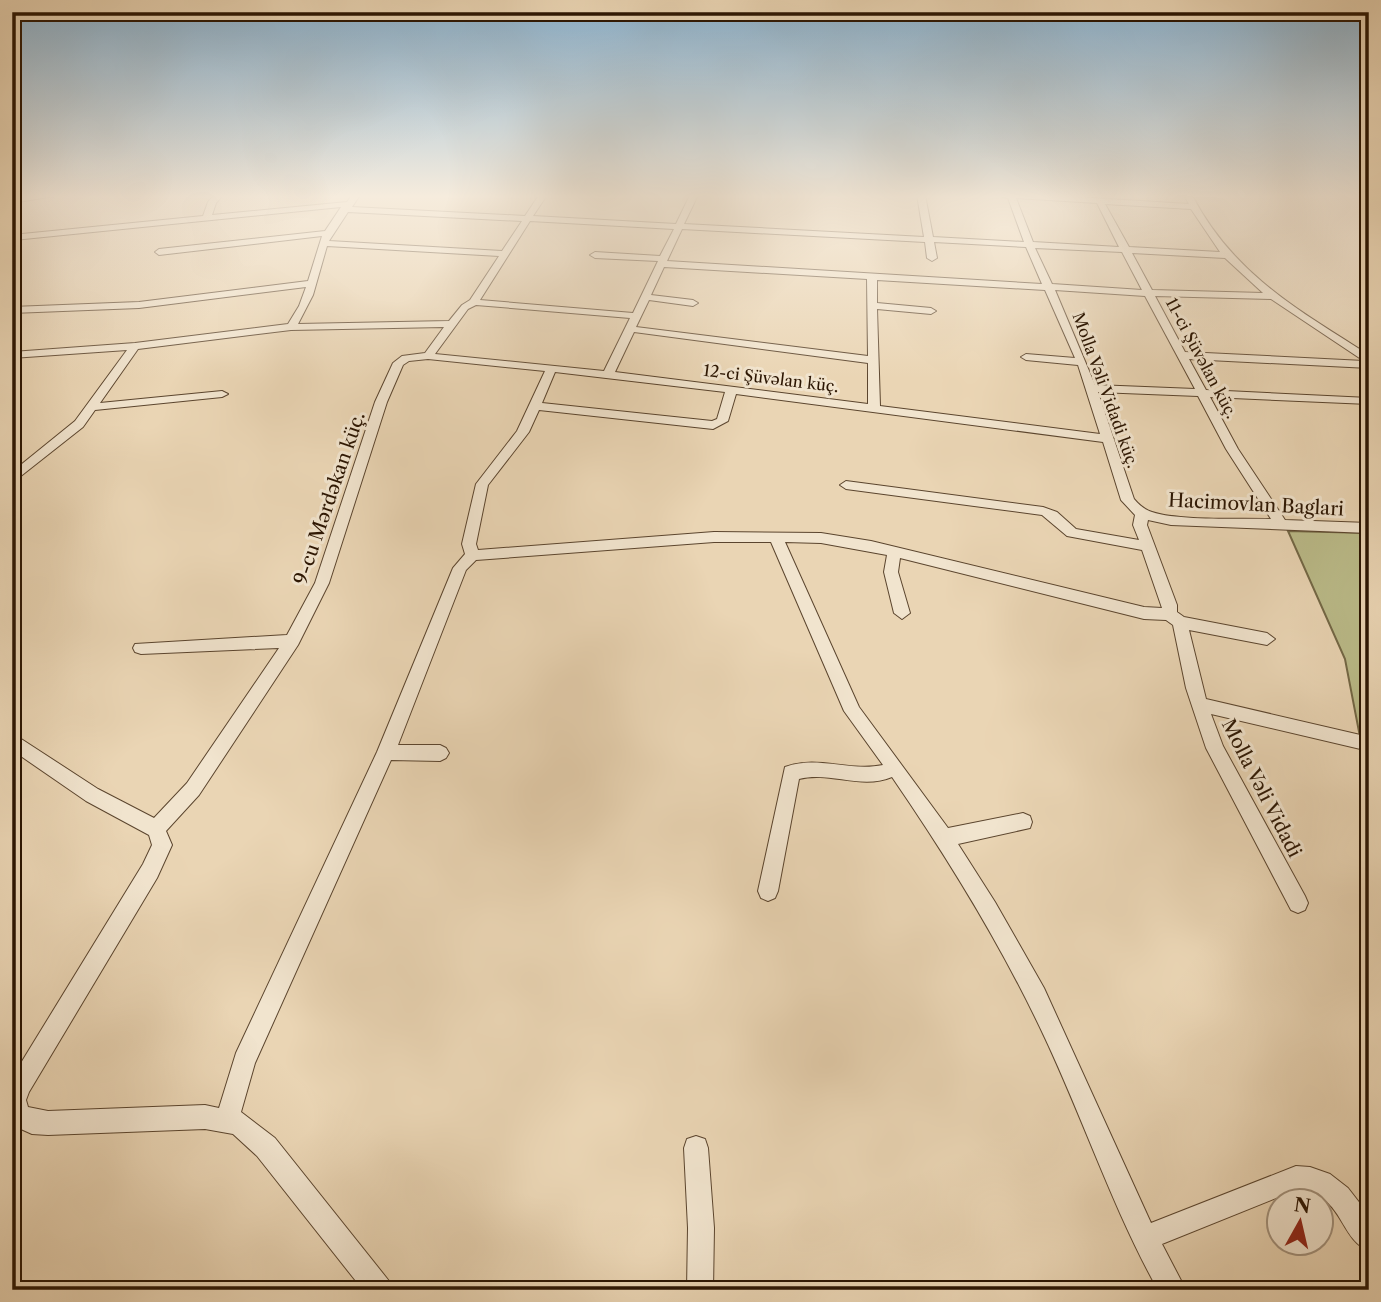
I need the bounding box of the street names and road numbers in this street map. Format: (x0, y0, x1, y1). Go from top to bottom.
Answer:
street label: 11-ci Şüvəlan küç. (1162, 294, 1242, 422)
street label: Molla Vəli Vidadi küç. (1069, 309, 1143, 471)
street label: 12-ci Şüvəlan küç. (702, 360, 840, 396)
street label: 9-cu Mərdəkan küç. (289, 409, 370, 588)
street label: Hacimovlan Baglari (1167, 488, 1345, 521)
street label: Molla Vəli Vidadi (1217, 715, 1306, 861)

